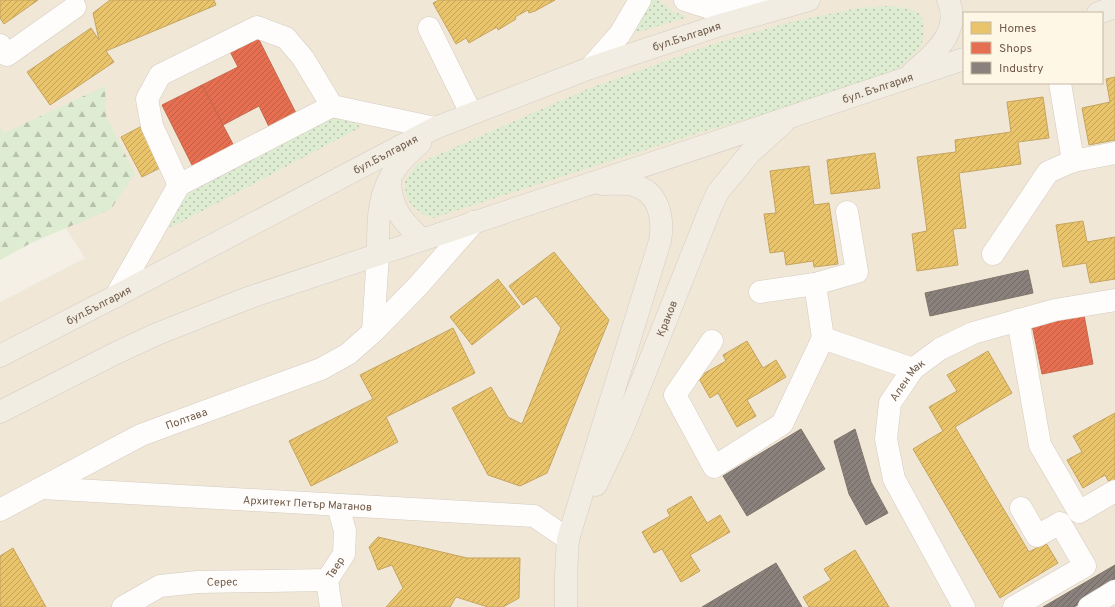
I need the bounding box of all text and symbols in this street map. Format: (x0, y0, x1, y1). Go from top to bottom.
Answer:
legend (963, 12, 1103, 84)
street label: бул.България (651, 19, 723, 55)
text: Homes (999, 21, 1036, 37)
text: Shops (999, 41, 1032, 57)
text: Industry (999, 61, 1044, 77)
street label: бул. България (841, 70, 915, 107)
street label: бул.България (351, 132, 421, 178)
street label: бул.България (64, 283, 134, 328)
street label: Краков (654, 299, 681, 339)
street label: Ален Мак (887, 356, 928, 404)
street label: Полтава (164, 405, 210, 433)
street label: Архитект Петър Матанов (243, 493, 373, 515)
street label: Твер (324, 554, 348, 582)
street label: Серес (207, 575, 238, 590)

